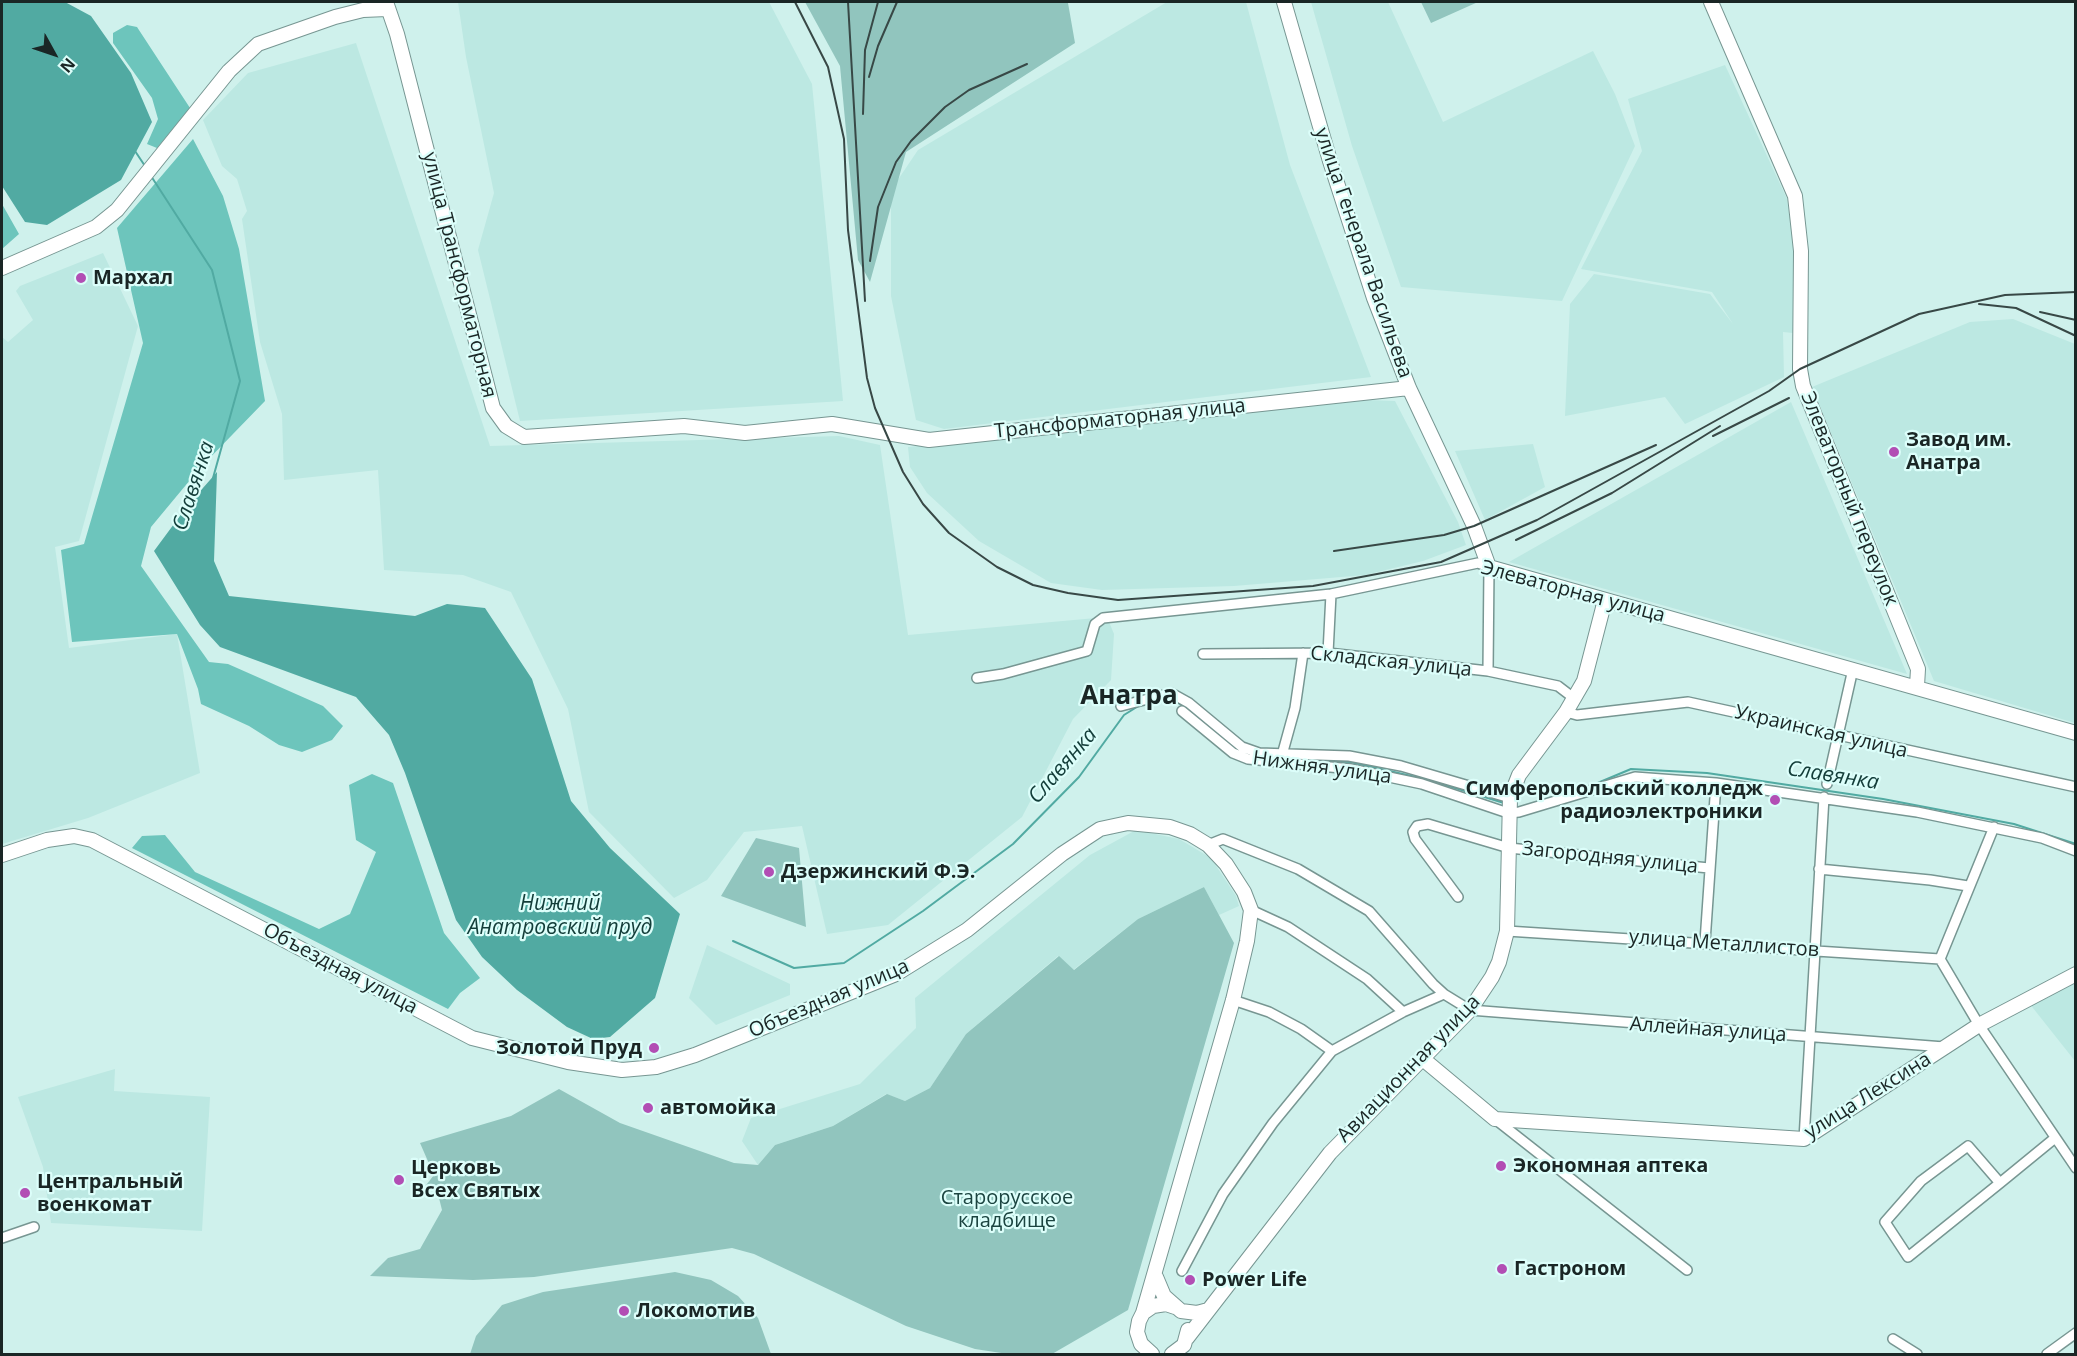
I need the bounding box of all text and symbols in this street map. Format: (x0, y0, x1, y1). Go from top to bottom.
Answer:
north arrow (24, 24, 84, 84)
text: N (55, 54, 80, 78)
street label: улица Генерала Васильева (1309, 125, 1417, 381)
street label: улица Трансформаторная (417, 150, 501, 400)
place label: Мархал (93, 266, 173, 290)
marker: Мархал (74, 271, 88, 285)
street label: Элеваторный переулок (1795, 389, 1903, 609)
street label: Трансформаторная улица (993, 394, 1247, 444)
place label: Завод им. Анатра (1906, 428, 2011, 475)
water label: Славянка (168, 438, 220, 534)
marker: Завод им. Анатра (1887, 445, 1901, 459)
street label: Элеваторная улица (1478, 556, 1668, 628)
street label: Складская улица (1309, 642, 1473, 682)
district label: Анатра (1080, 681, 1178, 713)
street label: Украинская улица (1732, 700, 1910, 764)
water label: Славянка (1023, 723, 1103, 809)
street label: Нижняя улица (1251, 746, 1393, 790)
water label: Славянка (1785, 756, 1881, 796)
place label: Симферопольский колледж радиоэлектроники (1465, 777, 1763, 824)
marker: Симферопольский колледж радиоэлектроники (1768, 793, 1782, 807)
street label: Загородняя улица (1521, 837, 1699, 879)
place label: Дзержинский Ф.Э. (781, 860, 976, 884)
marker: Дзержинский Ф.Э. (762, 865, 776, 879)
water label: Нижний Анатровский пруд (468, 891, 652, 941)
street label: Объездная улица (259, 918, 421, 1020)
street label: улица Металлистов (1628, 925, 1820, 963)
street label: Объездная улица (745, 954, 913, 1044)
street label: Авиационная улица (1332, 990, 1486, 1148)
street label: Аллейная улица (1629, 1013, 1787, 1047)
place label: Золотой Пруд (496, 1036, 642, 1060)
marker: Золотой Пруд (647, 1041, 661, 1055)
street label: улица Лексина (1800, 1047, 1936, 1145)
place label: автомойка (660, 1096, 776, 1120)
marker: автомойка (641, 1101, 655, 1115)
place label: Экономная аптека (1513, 1154, 1708, 1178)
place label: Церковь Всех Святых (411, 1156, 540, 1203)
marker: Экономная аптека (1494, 1159, 1508, 1173)
place label: Центральный военкомат (37, 1170, 183, 1217)
marker: Церковь Всех Святых (392, 1173, 406, 1187)
marker: Центральный военкомат (18, 1186, 32, 1200)
park label: Старорусское кладбище (941, 1186, 1073, 1233)
place label: Гастроном (1514, 1257, 1626, 1281)
marker: Гастроном (1495, 1262, 1509, 1276)
place label: Power Life (1202, 1268, 1307, 1292)
marker: Power Life (1183, 1273, 1197, 1287)
place label: Локомотив (636, 1299, 755, 1323)
marker: Локомотив (617, 1304, 631, 1318)

